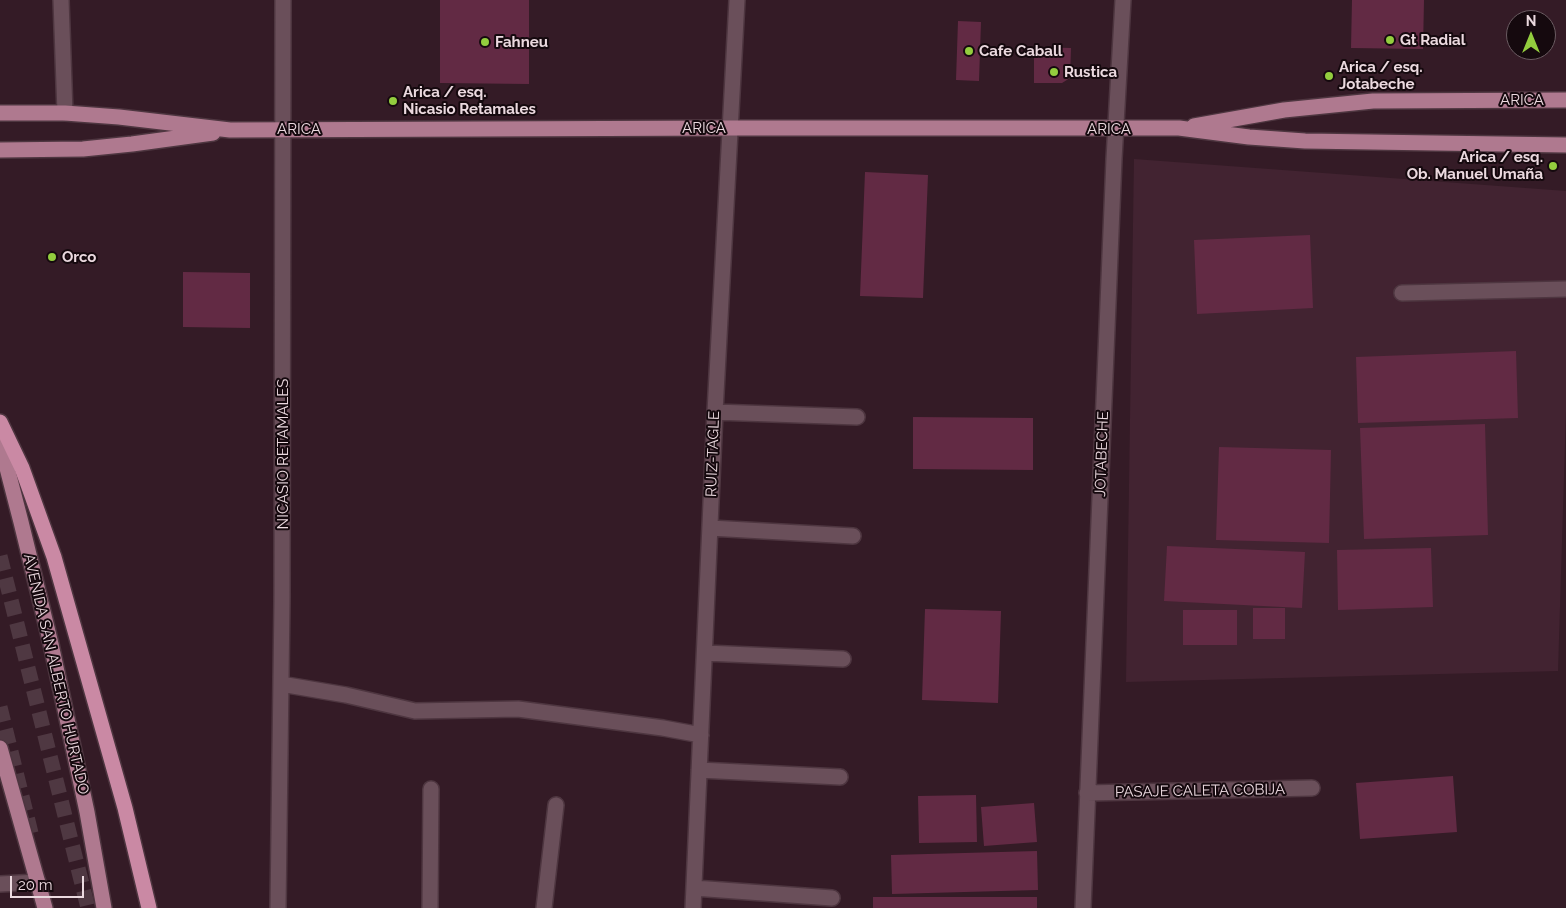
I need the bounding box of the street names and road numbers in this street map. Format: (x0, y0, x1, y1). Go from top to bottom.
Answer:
street label: ARICA (1500, 91, 1544, 109)
street label: ARICA (682, 119, 726, 137)
street label: ARICA (277, 120, 321, 138)
street label: ARICA (1087, 120, 1131, 138)
street label: NICASIO RETAMALES (274, 379, 292, 529)
street label: RUIZ-TAGLE (703, 411, 723, 497)
street label: JOTABECHE (1092, 411, 1112, 497)
street label: AVENIDA SAN ALBERTO HURTADO (20, 552, 92, 796)
street label: PASAJE CALETA COBIJA (1115, 781, 1285, 801)

